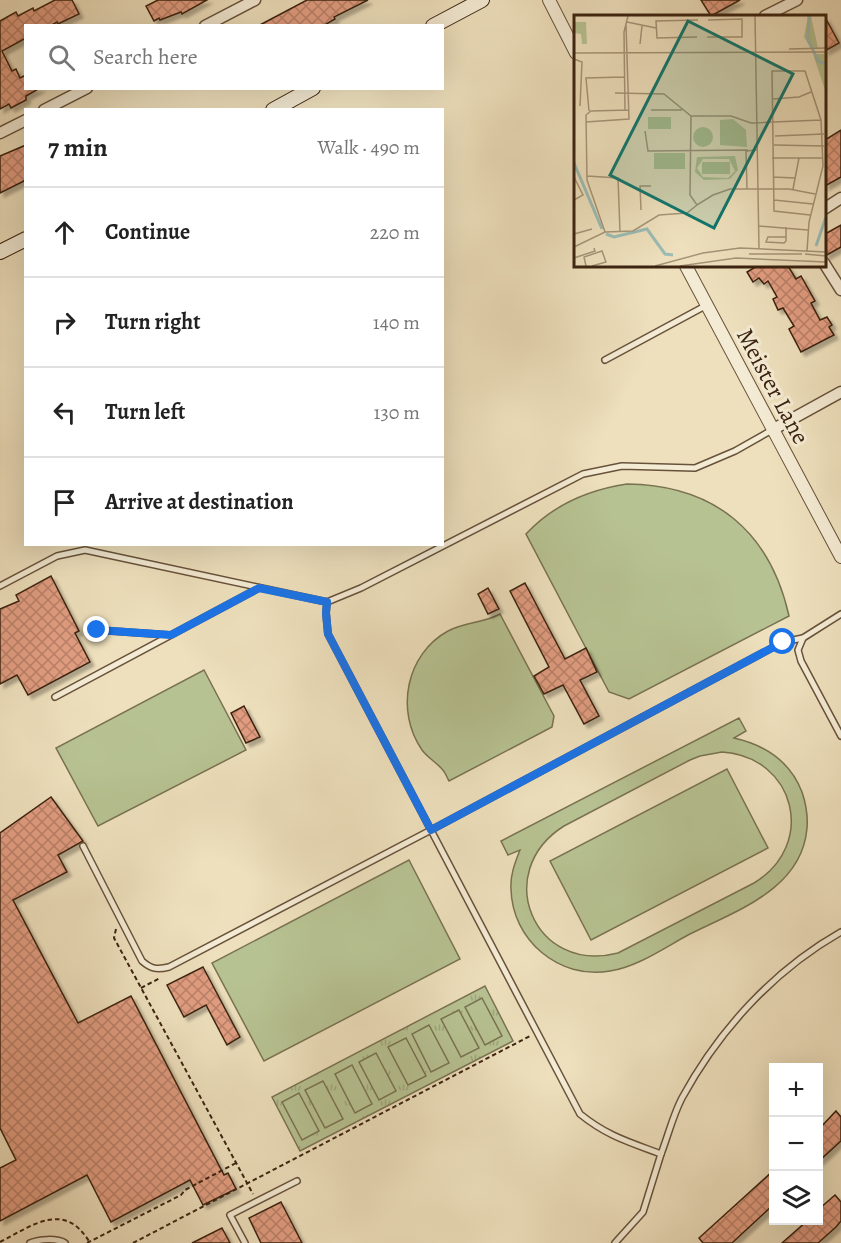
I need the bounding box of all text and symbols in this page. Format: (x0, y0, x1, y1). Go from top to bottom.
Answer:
inset map (574, 15, 826, 267)
search box (24, 24, 444, 90)
icon: search (45, 41, 78, 74)
text: Search here (93, 42, 198, 72)
text: 7 min (48, 130, 108, 165)
text: Walk · 490 m (318, 134, 420, 161)
icon: ahead (48, 216, 81, 249)
text: Continue (105, 217, 190, 247)
text: 220 m (370, 219, 420, 246)
icon: right (48, 306, 81, 339)
text: Turn right (105, 307, 201, 337)
text: 140 m (373, 309, 420, 336)
street label: Meister Lane (729, 322, 817, 450)
icon: left (48, 396, 81, 429)
text: Turn left (105, 397, 185, 427)
text: 130 m (374, 399, 420, 426)
icon: arrive (48, 486, 81, 519)
text: Arrive at destination (105, 487, 294, 517)
route end (83, 616, 109, 642)
route start (769, 628, 795, 654)
map controls (769, 1063, 823, 1225)
button: + (769, 1063, 823, 1117)
button: − (769, 1117, 823, 1171)
button: layers (769, 1171, 823, 1225)

